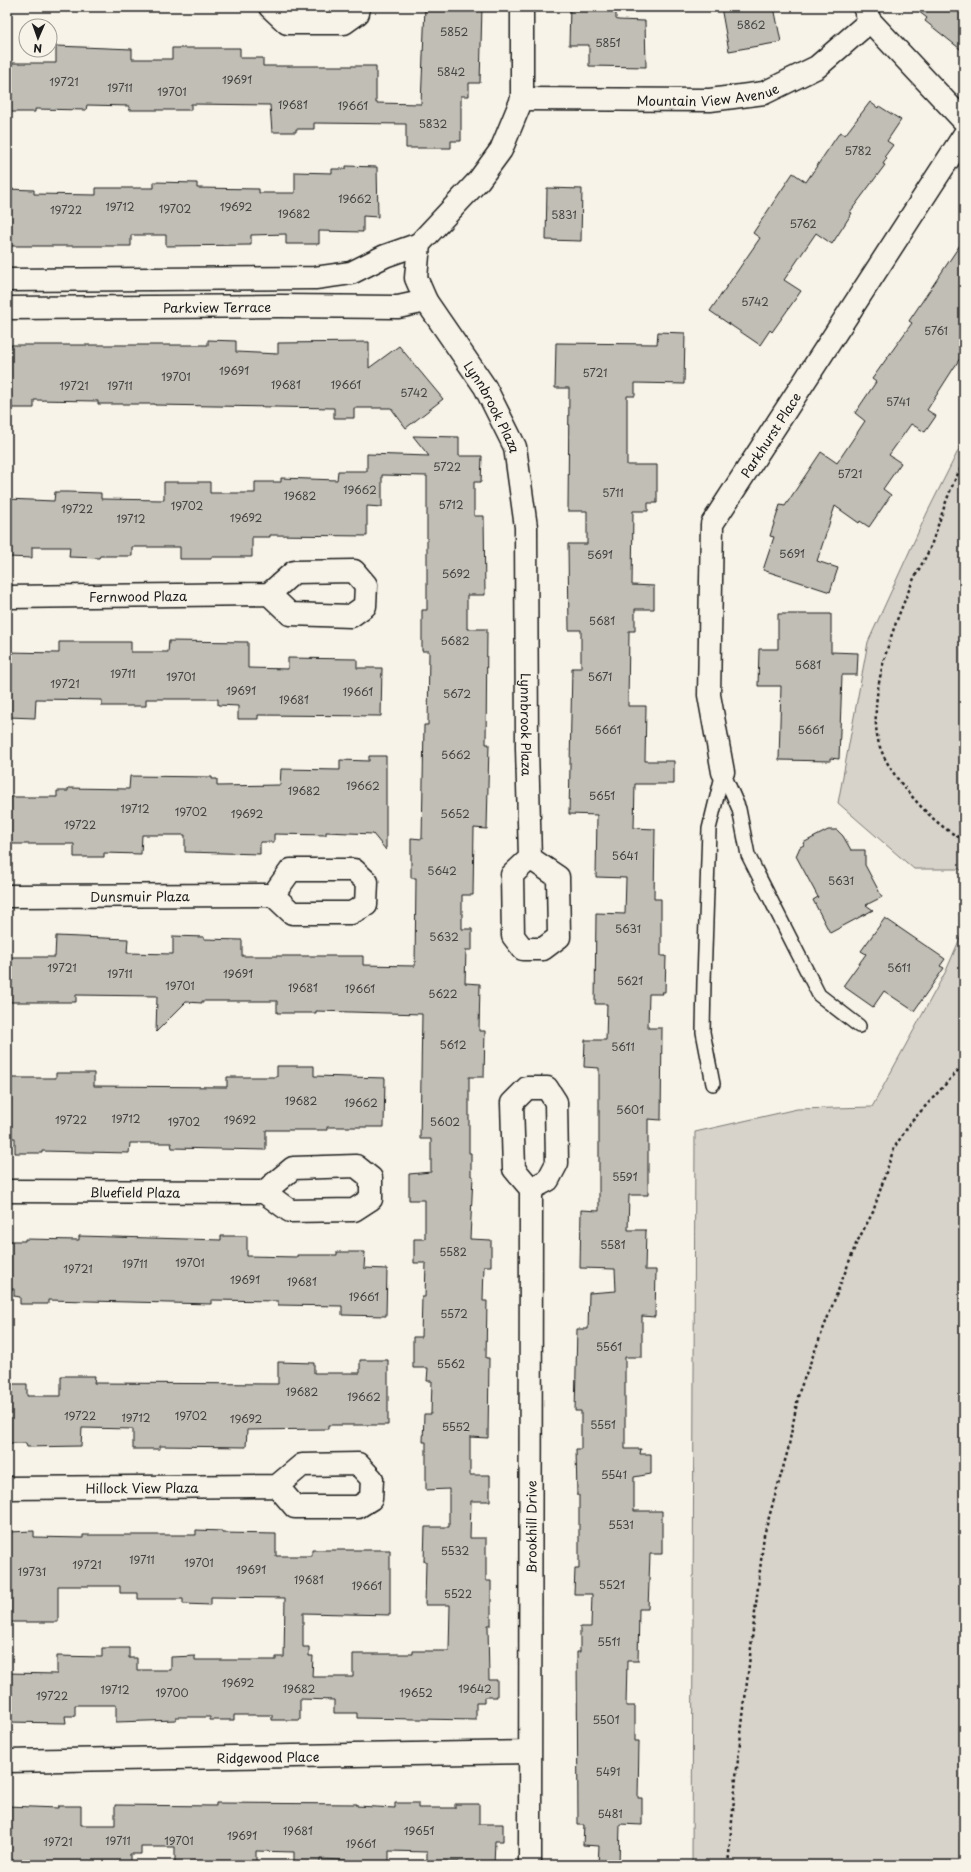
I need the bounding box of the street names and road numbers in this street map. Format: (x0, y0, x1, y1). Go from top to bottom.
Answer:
street label: Mountain View Avenue (637, 78, 782, 109)
street label: Parkview Terrace (163, 297, 271, 316)
street label: Lynnbrook Plaza (460, 357, 525, 455)
street label: Parkhurst Place (735, 388, 805, 481)
street label: Fernwood Plaza (89, 585, 188, 606)
street label: Lynnbrook Plaza (517, 673, 537, 777)
street label: Dunsmuir Plaza (90, 886, 191, 905)
street label: Bluefield Plaza (90, 1182, 181, 1201)
street label: Hillock View Plaza (85, 1477, 199, 1497)
street label: Brookhill Drive (521, 1480, 540, 1574)
street label: Ridgewood Place (216, 1746, 320, 1767)

